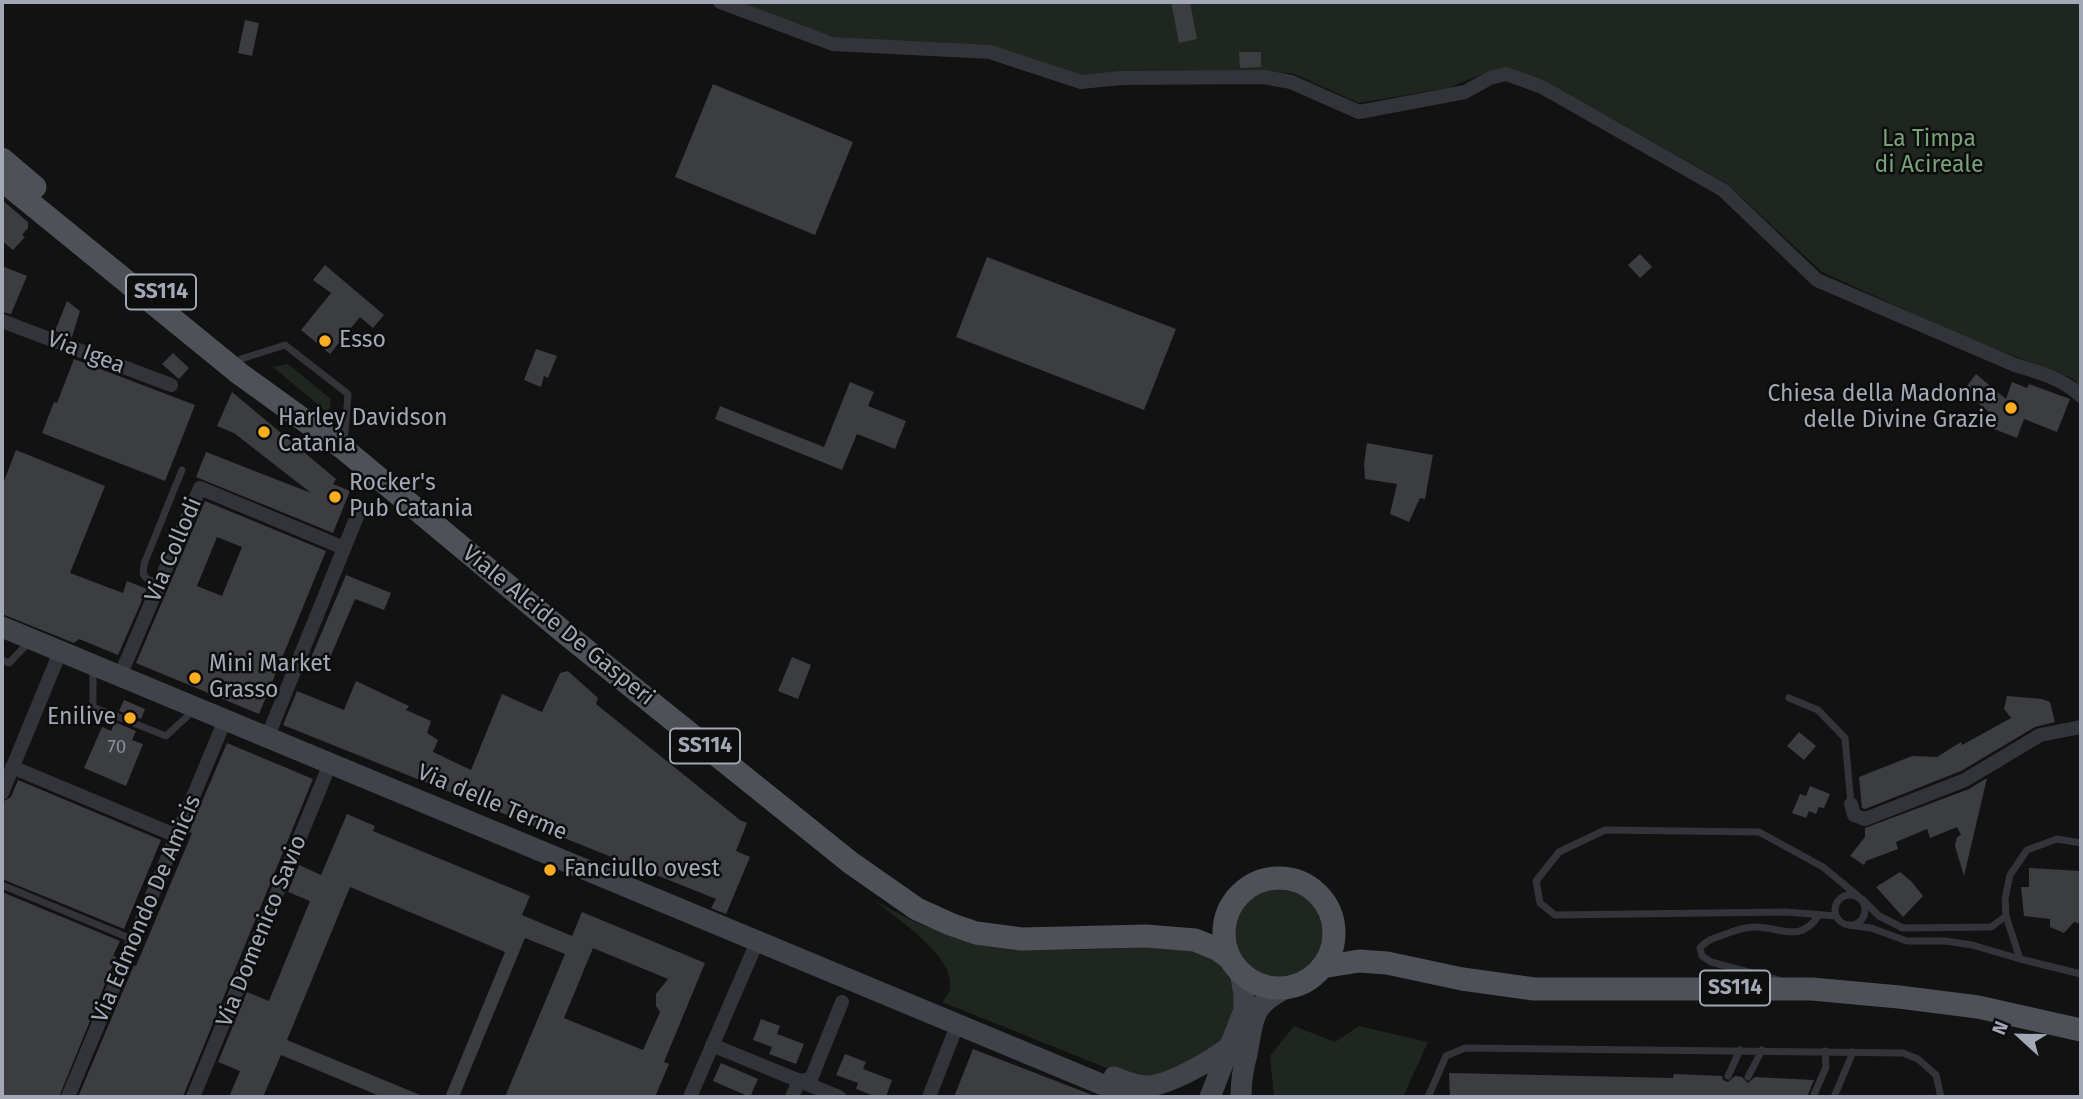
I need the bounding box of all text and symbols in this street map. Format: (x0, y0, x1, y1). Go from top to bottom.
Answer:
park label: La Timpa di Acireale (1875, 126, 1983, 180)
road number: SS114 (126, 274, 196, 310)
street label: Via Igea (43, 326, 129, 380)
place label: Esso (339, 327, 386, 355)
marker: Esso (317, 333, 333, 349)
place label: Chiesa della Madonna delle Divine Grazie (1767, 381, 1997, 435)
marker: Chiesa della Madonna delle Divine Grazie (2003, 400, 2019, 416)
place label: Harley Davidson Catania (278, 405, 447, 459)
marker: Harley Davidson Catania (256, 424, 272, 440)
place label: Rocker's Pub Catania (349, 470, 473, 524)
marker: Rocker's Pub Catania (327, 489, 343, 505)
street label: Via Collodi (140, 494, 208, 606)
street label: Viale Alcide De Gasperi (456, 540, 660, 712)
place label: Mini Market Grasso (209, 651, 331, 705)
marker: Mini Market Grasso (187, 670, 203, 686)
place label: Enilive (47, 704, 116, 732)
marker: Enilive (122, 710, 138, 726)
road number: SS114 (670, 728, 740, 764)
house number: 70 (108, 737, 126, 759)
street label: Via delle Terme (413, 759, 571, 847)
street label: Via Edmondo De Amicis (87, 791, 207, 1027)
street label: Via Domenico Savio (211, 831, 313, 1031)
place label: Fanciullo ovest (564, 856, 720, 884)
marker: Fanciullo ovest (542, 862, 558, 878)
road number: SS114 (1700, 970, 1770, 1006)
north arrow (1985, 1001, 2055, 1071)
text: N (1987, 1018, 2013, 1038)

